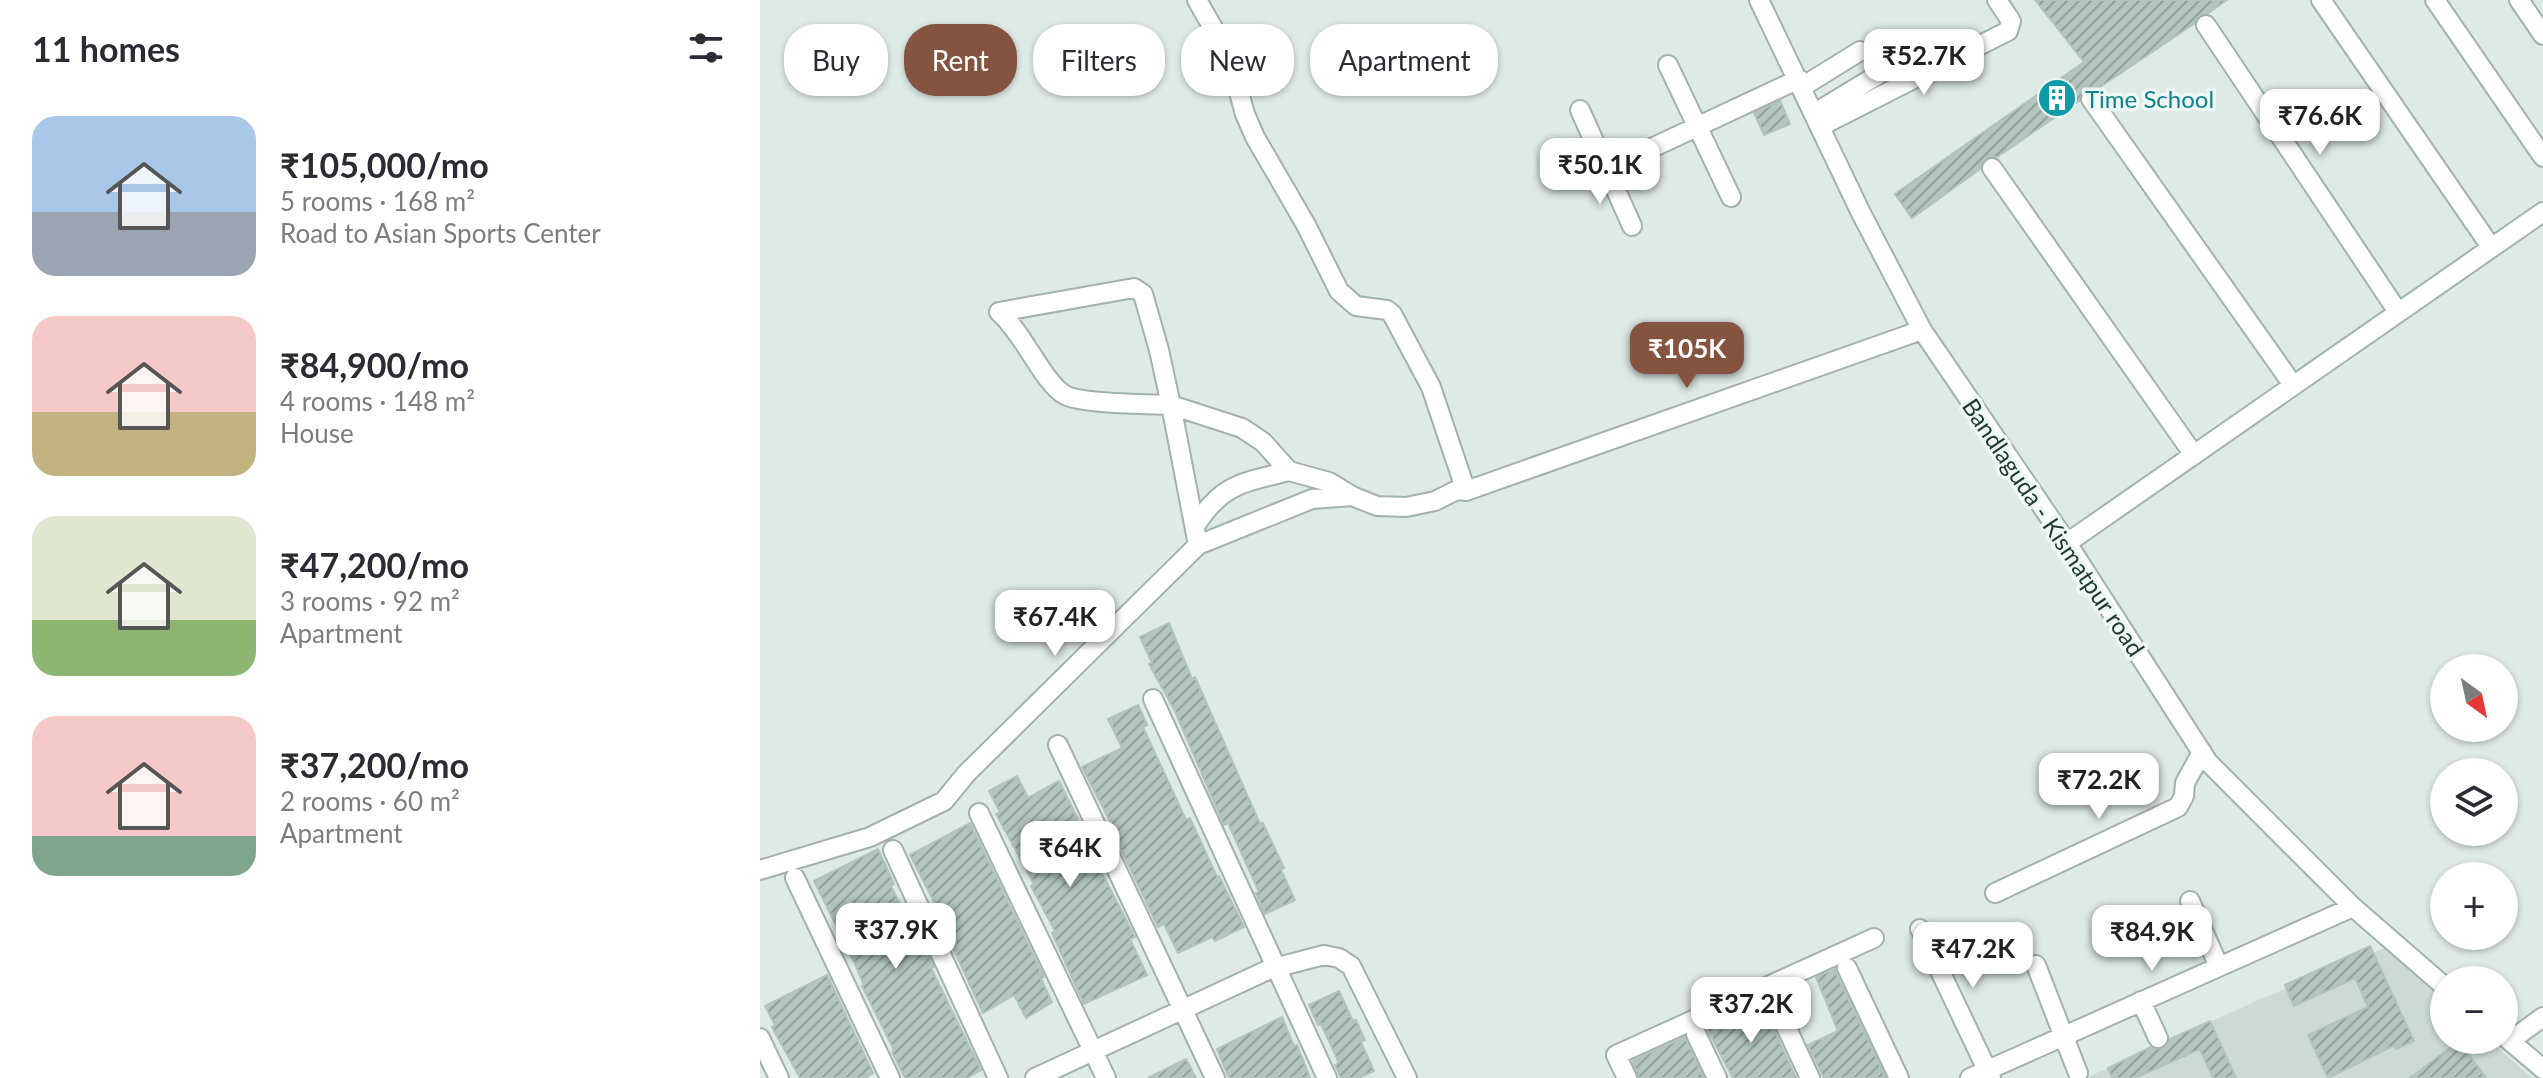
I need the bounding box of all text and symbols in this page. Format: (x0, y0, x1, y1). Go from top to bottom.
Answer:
chip: Buy (784, 24, 888, 96)
chip: Rent (904, 24, 1017, 96)
chip: Filters (1033, 24, 1165, 96)
chip: New (1181, 24, 1294, 96)
chip: Apartment (1310, 24, 1498, 96)
icon: filters (684, 26, 728, 70)
text: 11 homes (32, 28, 180, 69)
pin: ₹52.7K (1859, 29, 1989, 97)
text: ₹52.7K (1882, 39, 1966, 71)
building icon: Time School (2036, 77, 2078, 119)
place label: Time School (2085, 84, 2214, 113)
pin: ₹76.6K (2255, 89, 2385, 157)
text: ₹76.6K (2278, 99, 2362, 131)
pin: ₹50.1K (1535, 138, 1665, 206)
text: ₹105,000/mo (280, 144, 489, 185)
icon: home (96, 148, 192, 244)
text: ₹50.1K (1558, 148, 1642, 180)
text: 5 rooms · 168 m² (280, 185, 475, 217)
text: Road to Asian Sports Center (280, 217, 601, 249)
pin: ₹105K (1631, 322, 1743, 390)
text: ₹105K (1648, 332, 1726, 364)
text: ₹84,900/mo (280, 344, 469, 385)
icon: home (96, 348, 192, 444)
text: 4 rooms · 148 m² (280, 385, 475, 417)
street label: Bandlaguda - Kismatpur road (1957, 393, 2151, 661)
text: House (280, 417, 354, 449)
text: ₹47,200/mo (280, 544, 469, 585)
icon: home (96, 548, 192, 644)
text: 3 rooms · 92 m² (280, 585, 460, 617)
pin: ₹67.4K (990, 590, 1120, 658)
text: ₹67.4K (1013, 600, 1097, 632)
text: Apartment (280, 617, 403, 649)
north arrow (2430, 654, 2518, 742)
map controls (2430, 654, 2518, 1054)
text: ₹37,200/mo (280, 744, 469, 785)
icon: home (96, 748, 192, 844)
pin: ₹72.2K (2034, 753, 2164, 821)
button: layers (2430, 758, 2518, 846)
text: ₹72.2K (2057, 763, 2141, 795)
text: 2 rooms · 60 m² (280, 785, 460, 817)
text: Apartment (280, 817, 403, 849)
pin: ₹64K (1023, 821, 1117, 889)
text: ₹64K (1038, 831, 1102, 863)
button: + (2430, 862, 2518, 950)
pin: ₹37.9K (831, 903, 961, 971)
pin: ₹84.9K (2087, 905, 2217, 973)
text: ₹37.9K (854, 913, 938, 945)
text: ₹84.9K (2110, 915, 2194, 947)
pin: ₹47.2K (1908, 922, 2038, 990)
text: ₹47.2K (1931, 932, 2015, 964)
button: − (2430, 966, 2518, 1054)
pin: ₹37.2K (1686, 977, 1816, 1045)
text: ₹37.2K (1709, 987, 1793, 1019)

